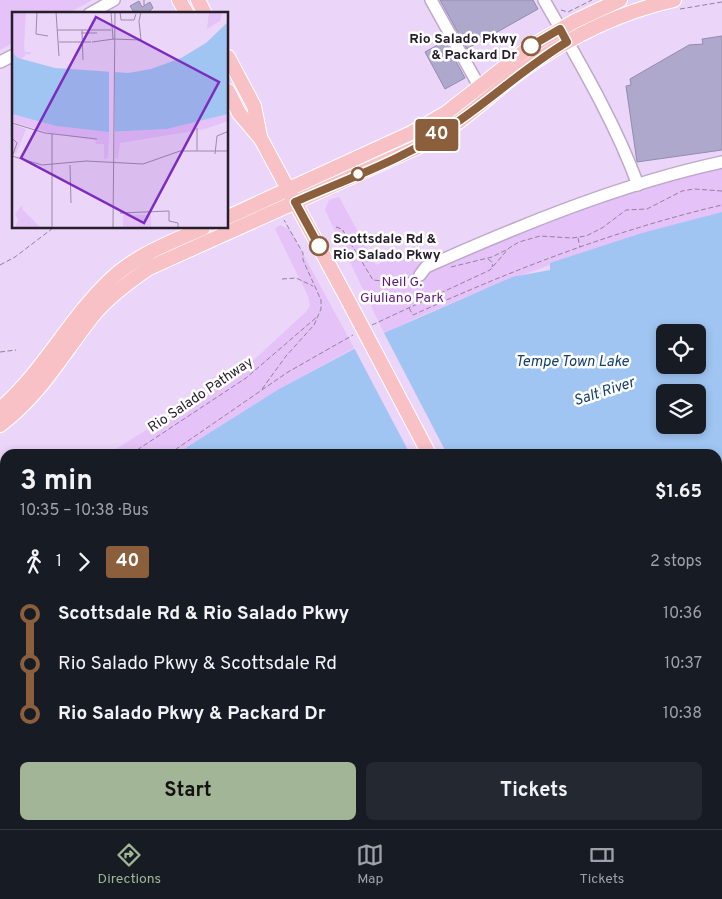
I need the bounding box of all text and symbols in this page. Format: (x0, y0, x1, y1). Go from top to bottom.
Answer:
inset map (12, 12, 229, 229)
place label: Rio Salado Pkwy & Packard Dr (409, 31, 517, 64)
marker: Rio Salado Pkwy & Packard Dr (521, 36, 541, 56)
line badge: 40 (414, 119, 460, 151)
text: 40 (425, 123, 449, 146)
unlabelled marker (351, 167, 365, 181)
place label: Scottsdale Rd & Rio Salado Pkwy (333, 231, 441, 264)
marker: Scottsdale Rd & Rio Salado Pkwy (309, 236, 329, 256)
park label: Neil G. Giuliano Park (360, 274, 444, 307)
map controls (656, 324, 706, 434)
button: locate (656, 324, 706, 374)
water label: Tempe Town Lake (515, 353, 629, 372)
street label: Rio Salado Pathway (145, 354, 257, 437)
water label: Salt River (572, 373, 639, 411)
button: layers (656, 384, 706, 434)
text: 3 min (20, 464, 93, 500)
text: $1.65 (655, 480, 702, 504)
text: 10:35 – 10:38 · Bus (20, 501, 149, 521)
icon: walk (20, 548, 48, 576)
icon: forward (70, 548, 98, 576)
text: 40 (116, 550, 139, 573)
text: 1 (56, 552, 62, 572)
text: 2 stops (650, 552, 702, 572)
text: Scottsdale Rd & Rio Salado Pkwy (58, 602, 349, 626)
text: 10:36 (663, 604, 702, 624)
text: Rio Salado Pkwy & Scottsdale Rd (58, 652, 337, 676)
text: 10:37 (664, 654, 702, 674)
text: Rio Salado Pkwy & Packard Dr (58, 702, 326, 726)
text: 10:38 (663, 704, 702, 724)
button: Start (20, 762, 356, 820)
button: Tickets (366, 762, 702, 820)
tab: Directions (98, 841, 161, 888)
tab: Map (356, 841, 384, 888)
tab: Tickets (580, 841, 624, 888)

